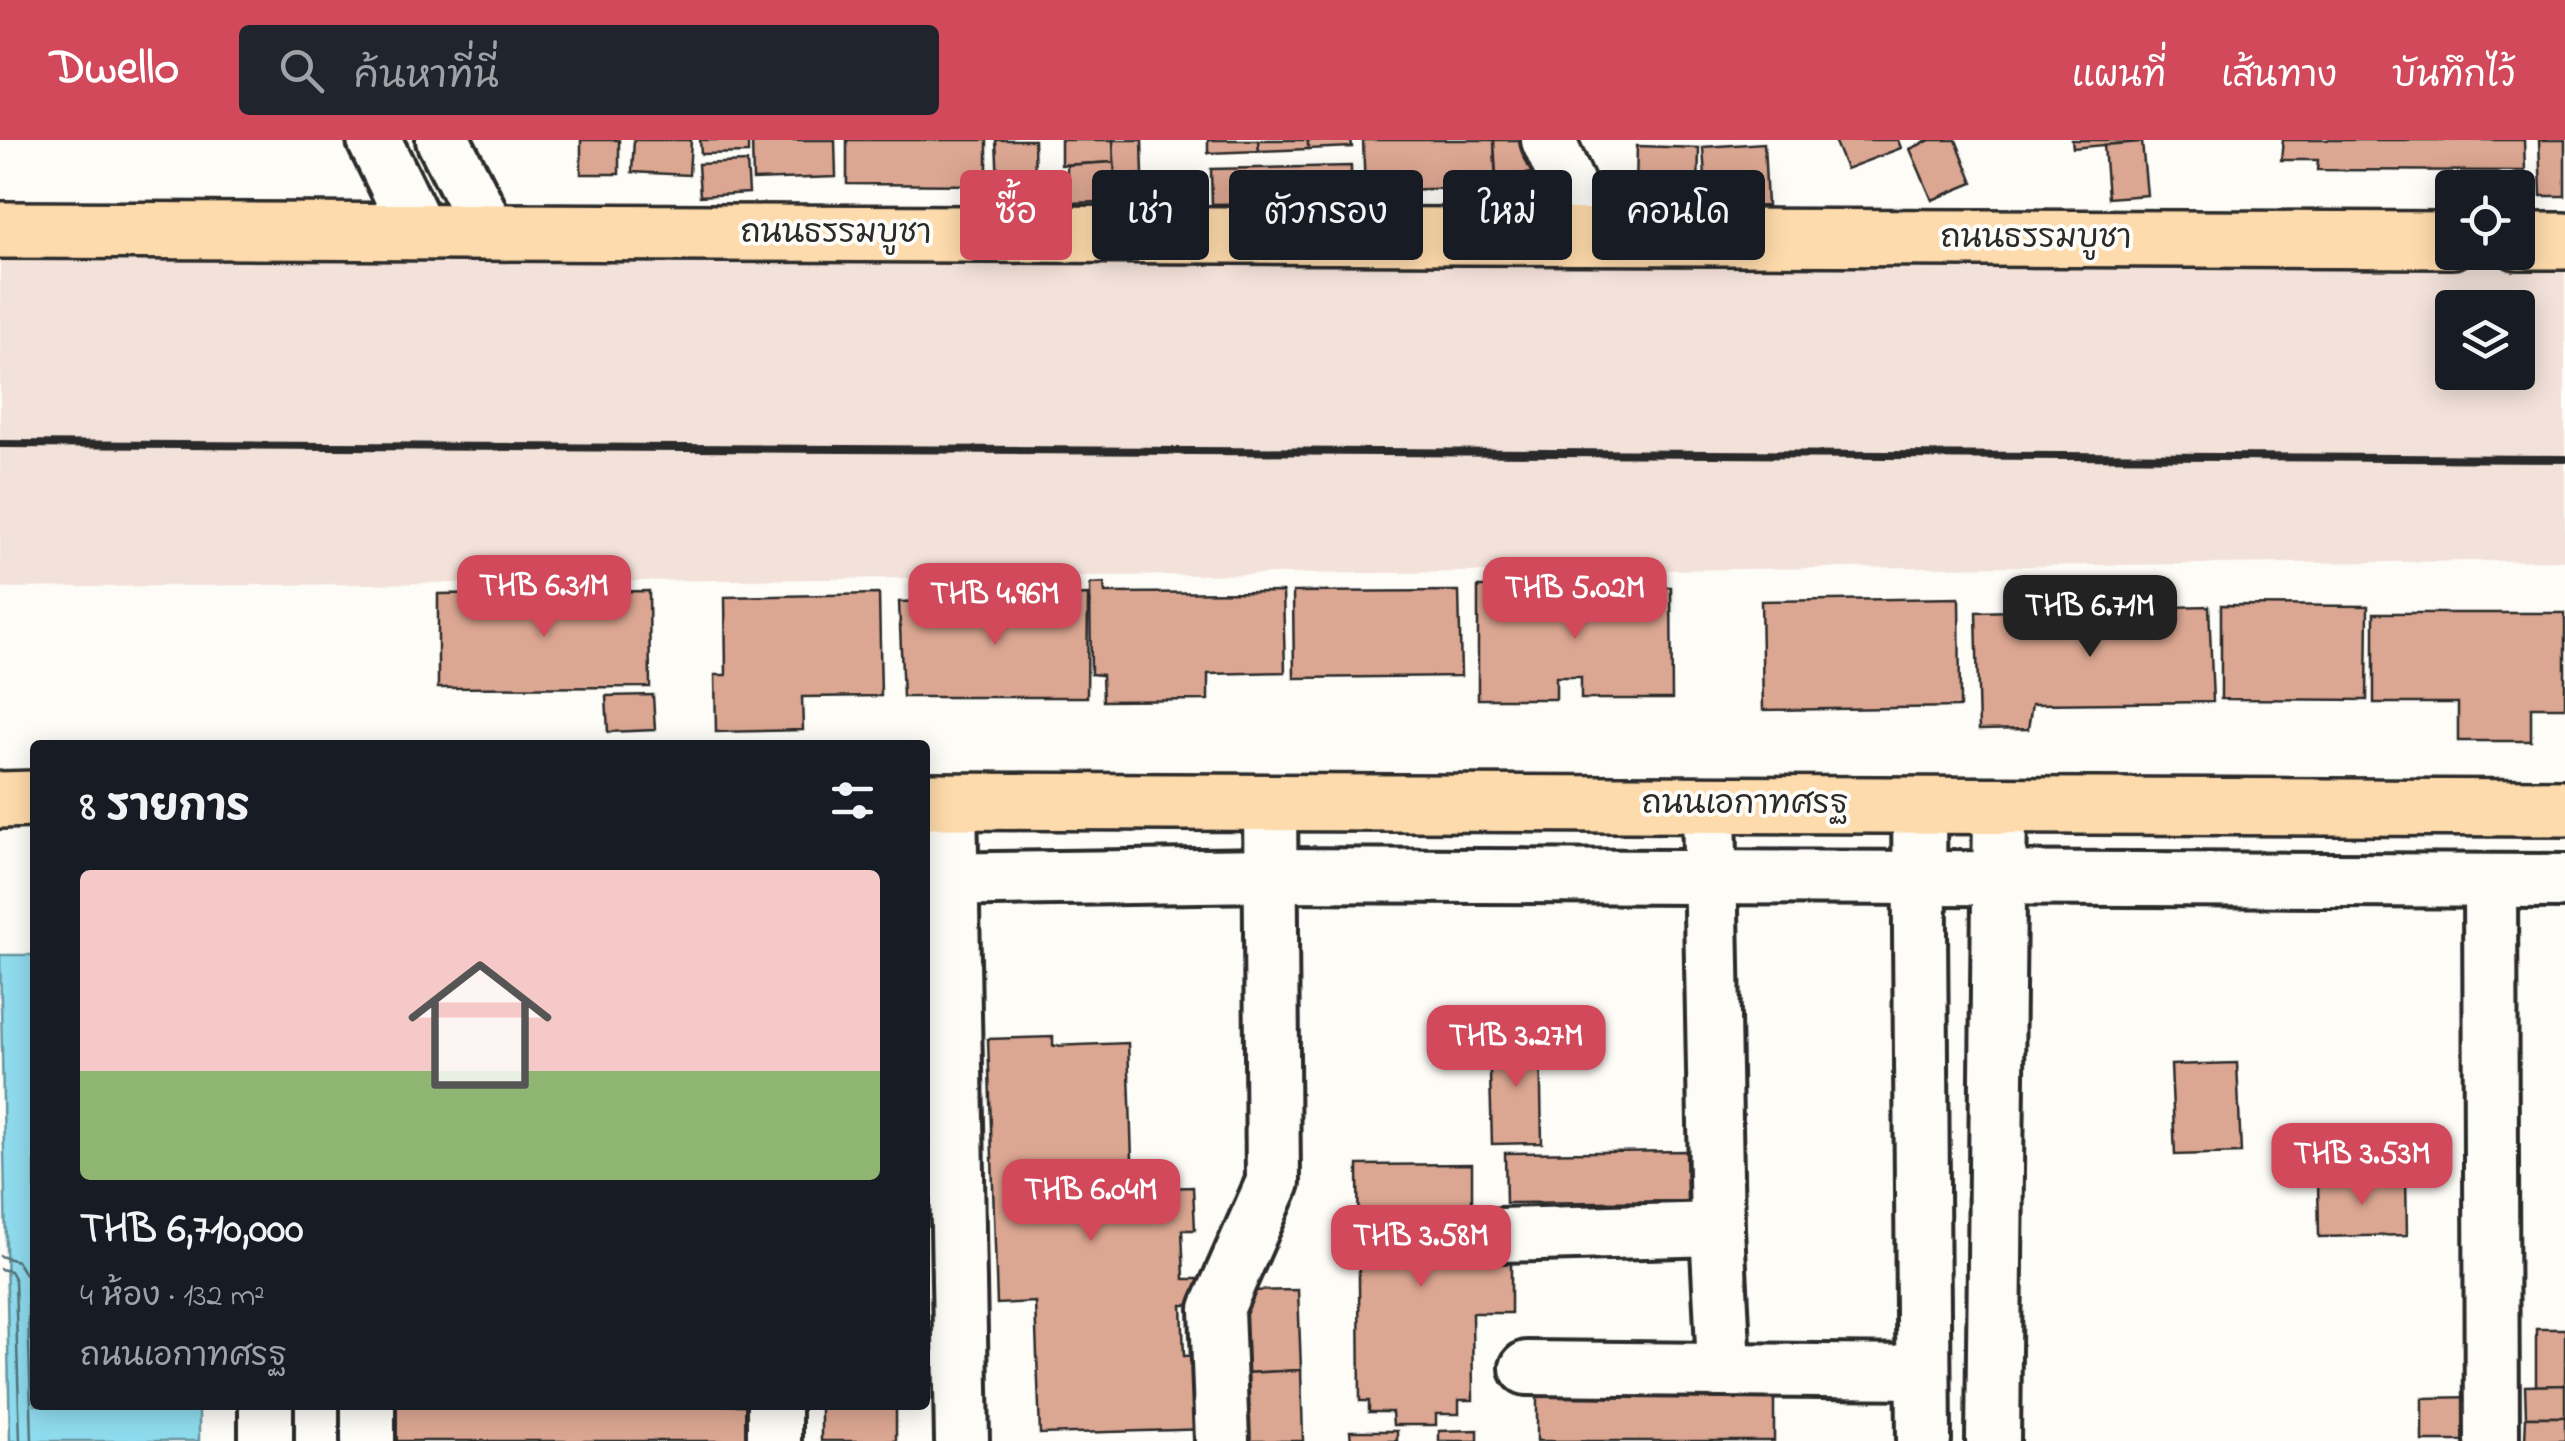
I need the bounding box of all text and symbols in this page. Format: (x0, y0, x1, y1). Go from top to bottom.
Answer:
search box (239, 25, 939, 115)
text: Dwello (50, 35, 179, 105)
icon: search (274, 43, 329, 98)
text: ค้นหาที่นี่ (354, 50, 499, 106)
text: แผนที่ (2072, 52, 2166, 103)
text: เส้นทาง (2221, 52, 2337, 103)
text: บันทึกไว้ (2392, 52, 2515, 103)
chip: ซื้อ (960, 170, 1072, 260)
chip: เช่า (1092, 170, 1209, 260)
chip: ตัวกรอง (1229, 170, 1423, 260)
chip: ใหม่ (1443, 170, 1572, 260)
chip: คอนโด (1592, 170, 1765, 260)
map controls (2435, 170, 2535, 390)
button: locate (2435, 170, 2535, 270)
street label: ถนนธรรมบูชา (740, 211, 932, 258)
street label: ถนนธรรมบูชา (1940, 216, 2132, 263)
button: layers (2435, 290, 2535, 390)
pin: THB 6.31M (430, 555, 658, 640)
pin: THB 5.02M (1461, 557, 1689, 642)
pin: THB 4.96M (881, 563, 1109, 648)
text: THB 6.31M (479, 564, 609, 611)
text: THB 5.02M (1505, 566, 1645, 613)
text: THB 4.96M (930, 572, 1060, 619)
pin: THB 6.71M (1976, 575, 2204, 660)
text: THB 6.71M (2025, 584, 2155, 631)
icon: filters (825, 773, 880, 828)
text: 8 รายการ (80, 778, 250, 839)
street label: ถนนเอกาทศรฐ (1642, 782, 1848, 829)
icon: home (390, 935, 570, 1115)
pin: THB 3.27M (1402, 1005, 1630, 1090)
text: THB 3.27M (1449, 1014, 1583, 1061)
pin: THB 3.53M (2248, 1123, 2476, 1208)
text: THB 3.53M (2293, 1132, 2431, 1179)
pin: THB 6.04M (977, 1159, 1205, 1244)
text: THB 6.04M (1024, 1168, 1158, 1215)
text: THB 6,710,000 (80, 1200, 303, 1261)
pin: THB 3.58M (1307, 1205, 1535, 1290)
text: THB 3.58M (1353, 1214, 1489, 1261)
text: 4 ห้อง · 132 m² (80, 1274, 265, 1321)
text: ถนนเอกาทศรฐ (80, 1334, 287, 1381)

